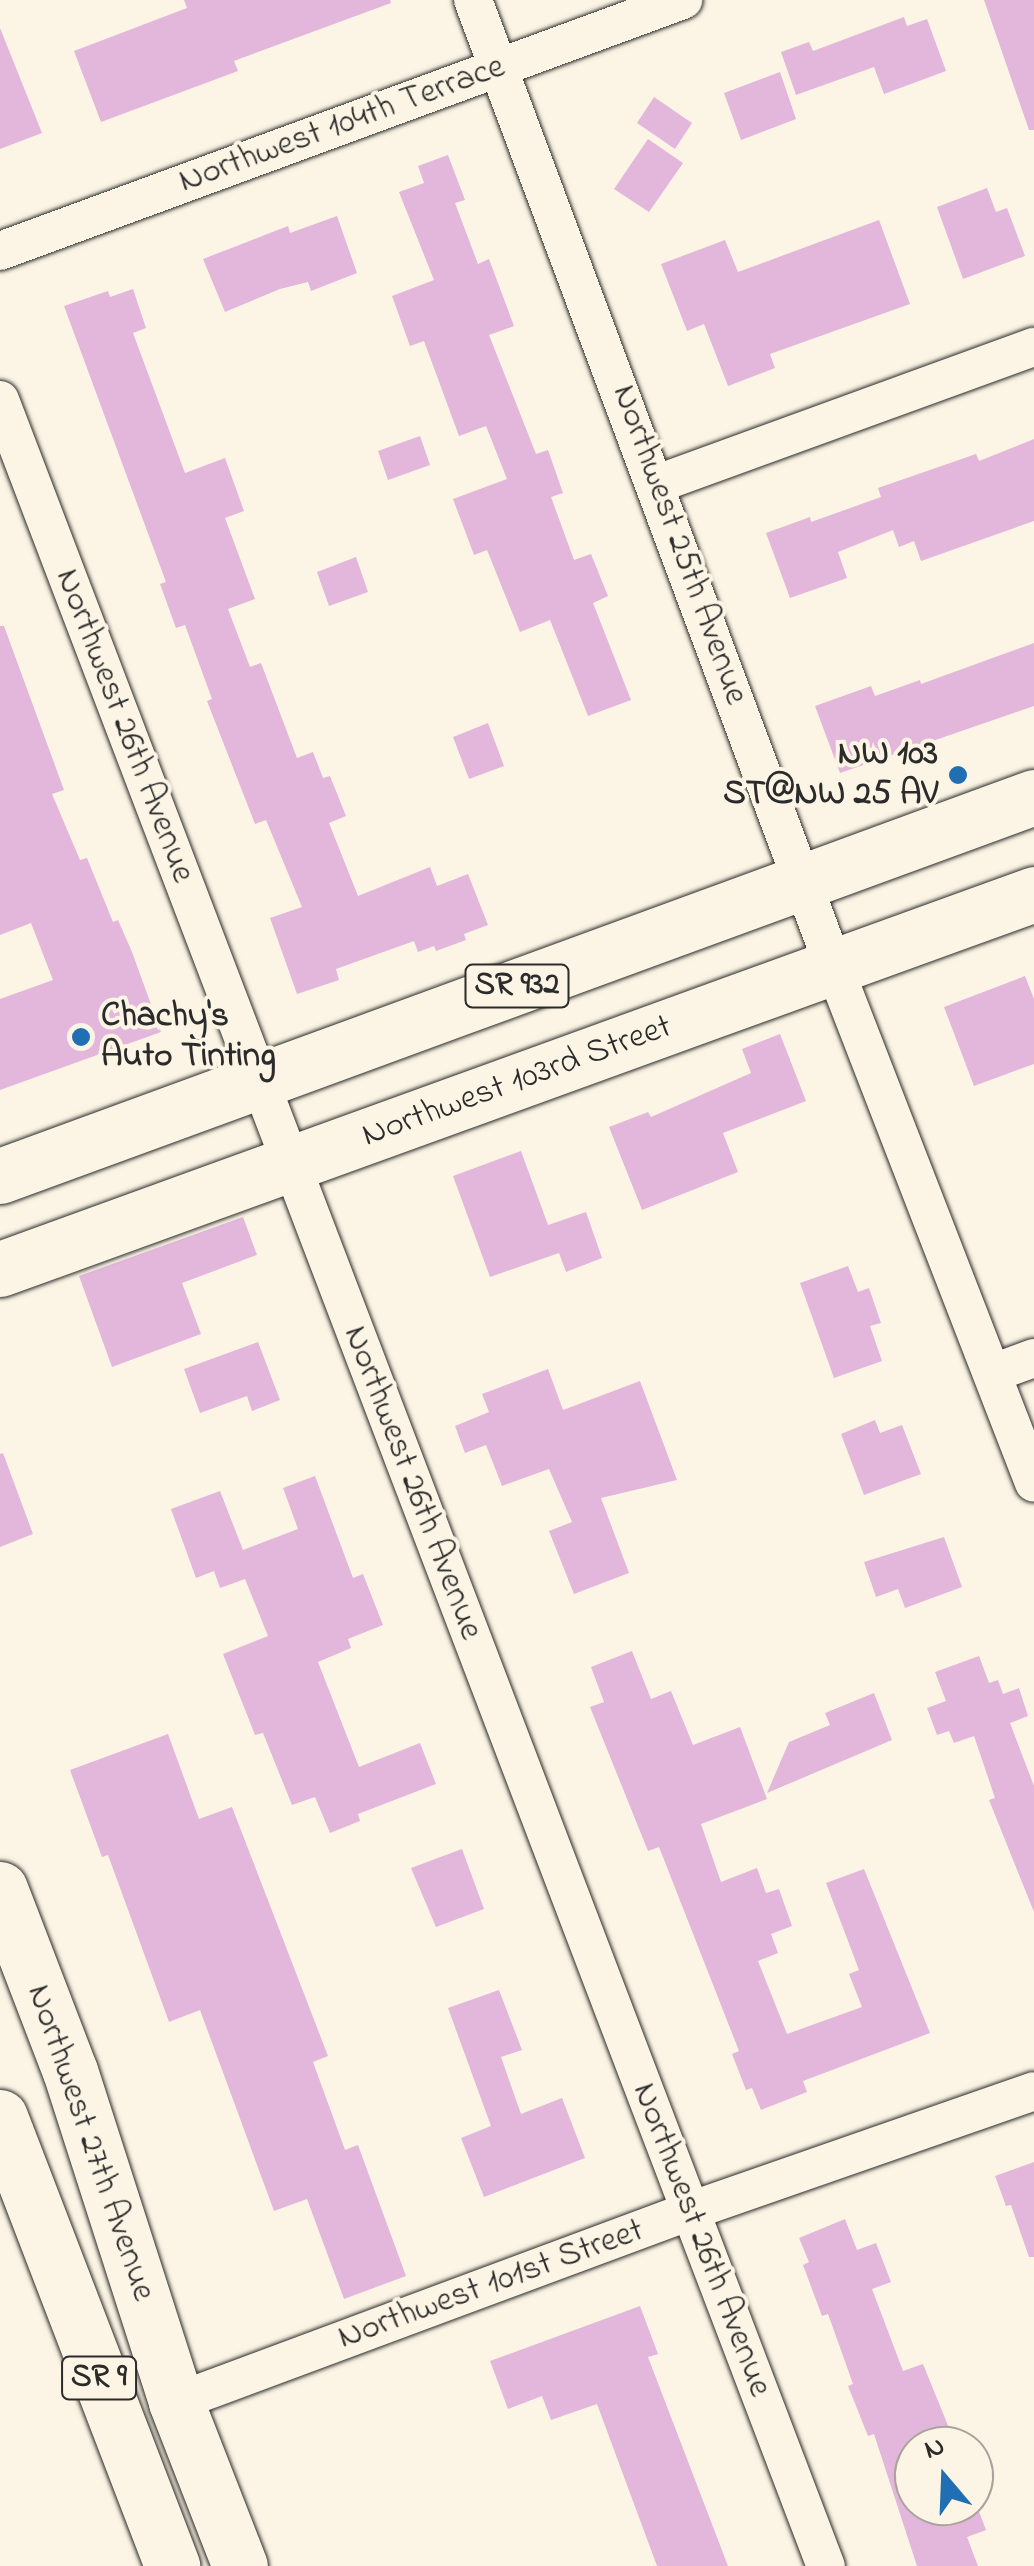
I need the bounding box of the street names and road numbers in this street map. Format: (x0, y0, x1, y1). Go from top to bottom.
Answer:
street label: Northwest 104th Terrace (173, 47, 511, 203)
street label: Northwest 25th Avenue (602, 379, 756, 711)
street label: Northwest 26th Avenue (45, 563, 203, 889)
road number: SR 932 (464, 959, 570, 1013)
street label: Northwest 103rd Street (357, 1006, 677, 1158)
street label: Northwest 26th Avenue (333, 1320, 491, 1646)
street label: Northwest 27th Avenue (16, 1979, 164, 2307)
street label: Northwest 26th Avenue (622, 2077, 780, 2403)
street label: Northwest 101st Street (333, 2210, 649, 2360)
road number: SR 9 (59, 2351, 139, 2405)

